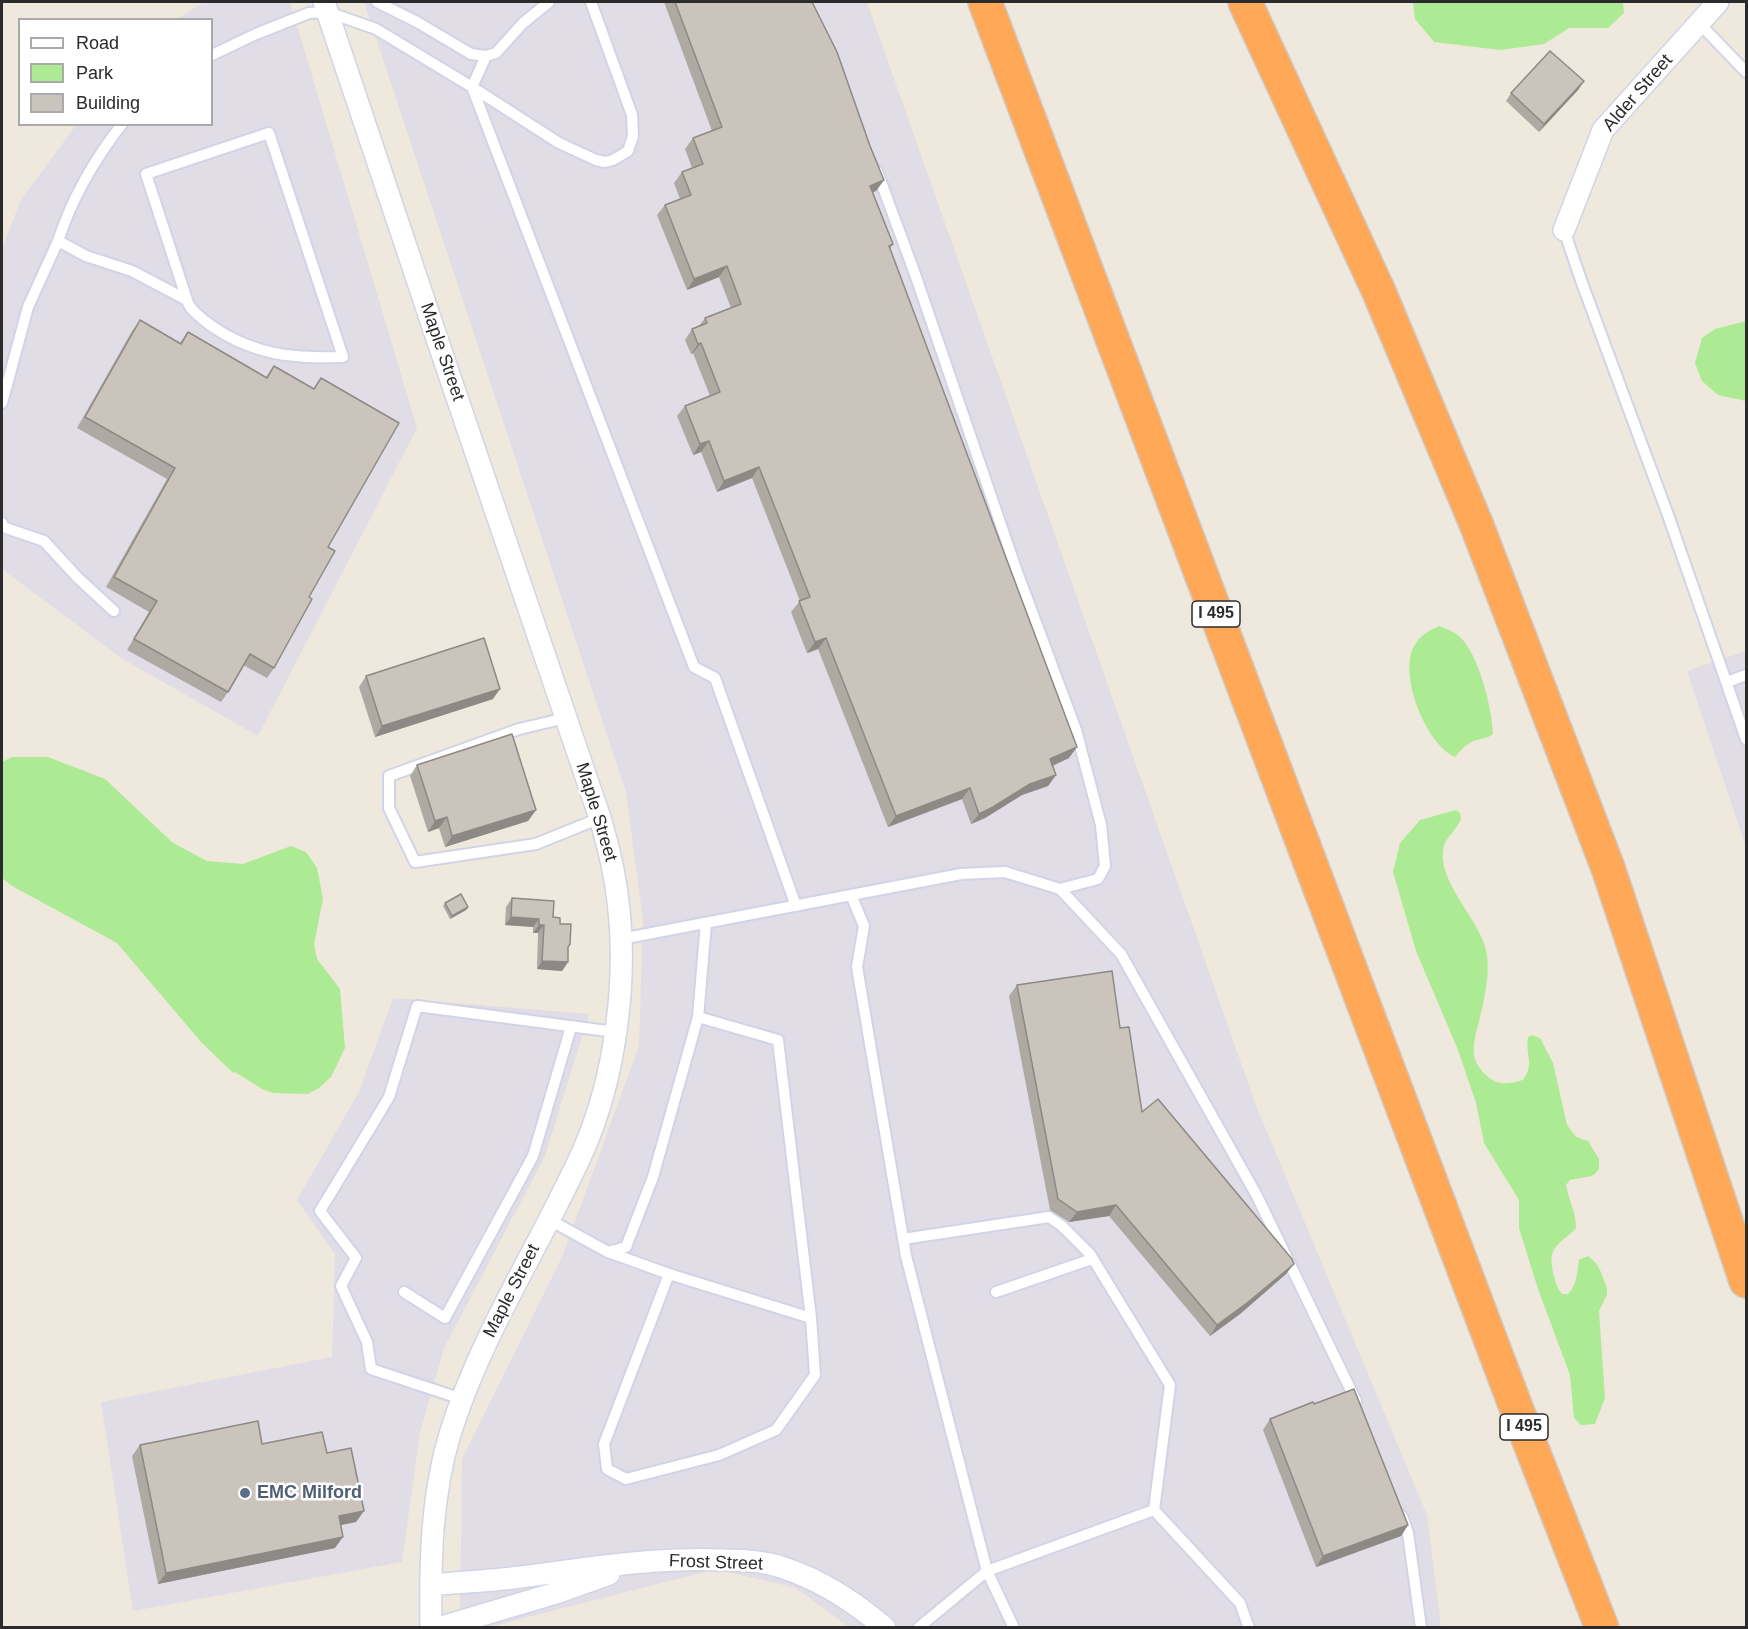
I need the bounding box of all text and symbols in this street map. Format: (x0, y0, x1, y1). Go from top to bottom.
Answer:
legend (18, 18, 213, 126)
text: Road (76, 33, 119, 53)
street label: Alder Street (1599, 50, 1677, 136)
text: Park (76, 63, 113, 83)
text: Building (76, 93, 140, 113)
street label: Maple Street (415, 300, 469, 404)
road number: I 495 (1192, 601, 1240, 627)
street label: Maple Street (571, 760, 621, 864)
street label: Maple Street (479, 1241, 545, 1341)
road number: I 495 (1500, 1414, 1548, 1440)
place label: EMC Milford (257, 1482, 362, 1504)
marker: EMC Milford (238, 1486, 252, 1500)
street label: Frost Street (669, 1551, 763, 1575)

